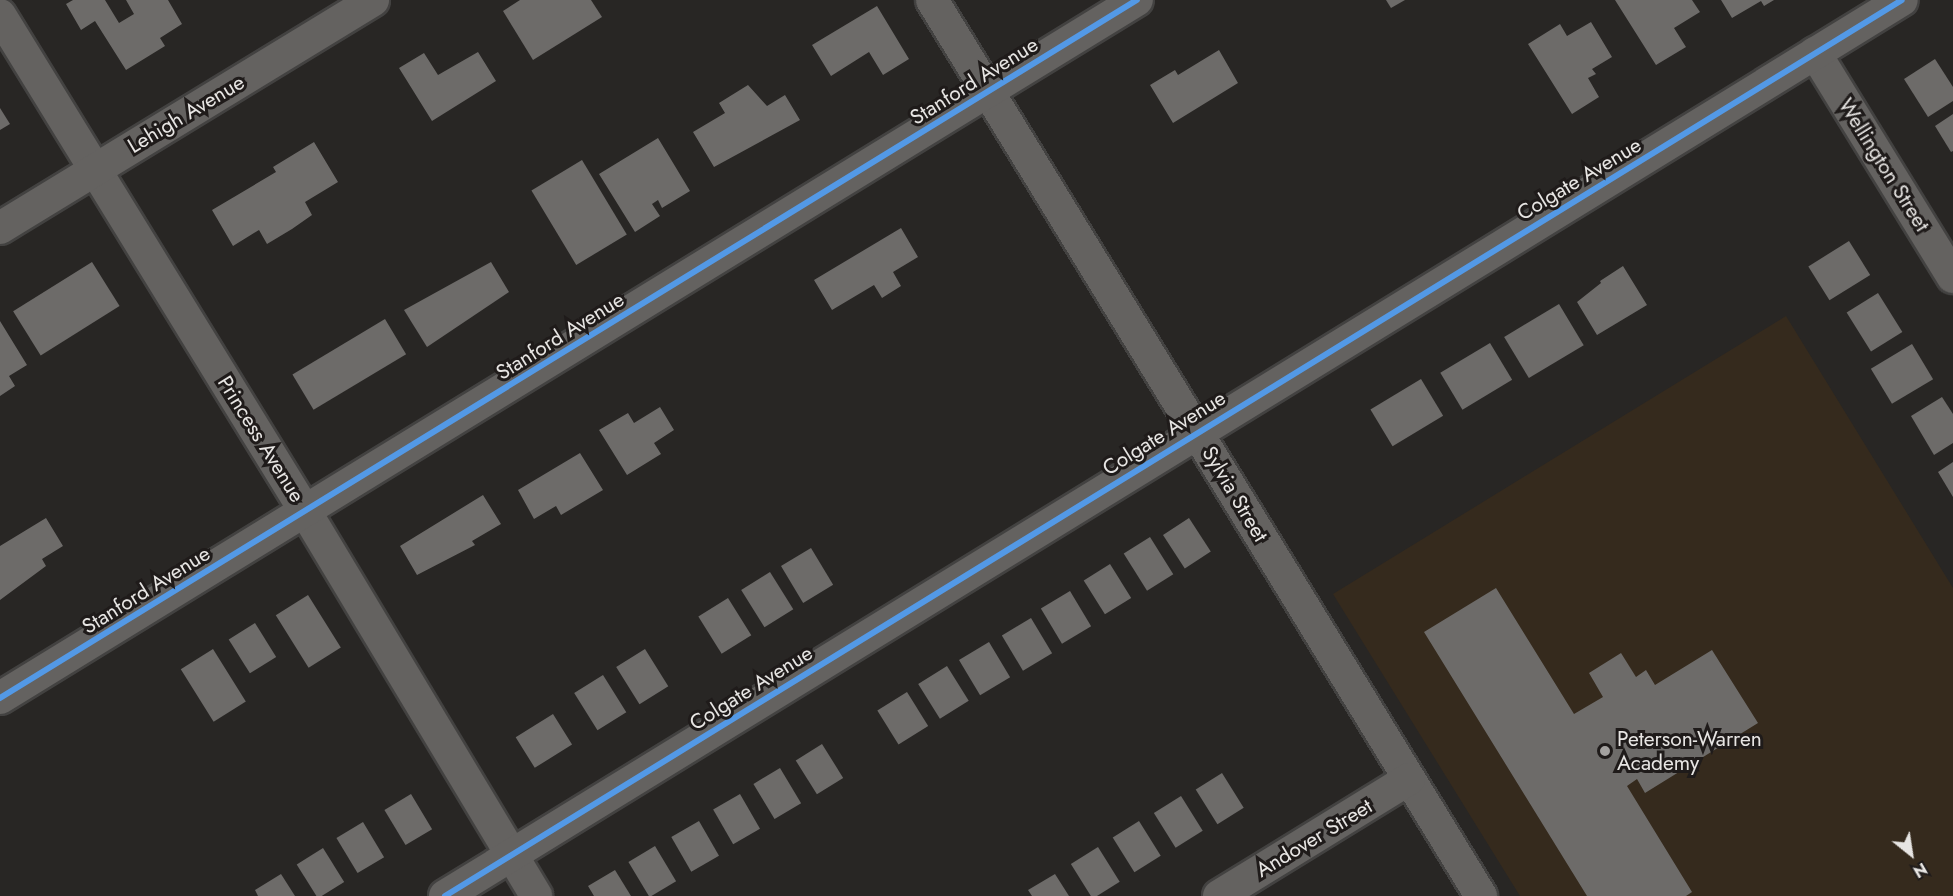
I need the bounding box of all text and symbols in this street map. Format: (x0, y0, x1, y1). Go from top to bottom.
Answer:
street label: Stanford Avenue (905, 32, 1043, 130)
street label: Lehigh Avenue (123, 69, 249, 159)
street label: Wellington Street (1833, 94, 1935, 236)
street label: Colgate Avenue (1512, 132, 1646, 226)
street label: Stanford Avenue (491, 287, 629, 385)
street label: Princess Avenue (212, 371, 310, 507)
street label: Colgate Avenue (1098, 385, 1230, 481)
street label: Sylvia Street (1197, 442, 1273, 546)
street label: Stanford Avenue (77, 541, 215, 639)
street label: Colgate Avenue (685, 640, 817, 736)
place label: Peterson-Warren Academy (1617, 726, 1762, 776)
marker: Peterson-Warren Academy (1598, 744, 1612, 758)
street label: Andover Street (1251, 793, 1377, 883)
north arrow (1881, 824, 1941, 884)
text: N (1909, 857, 1932, 883)

